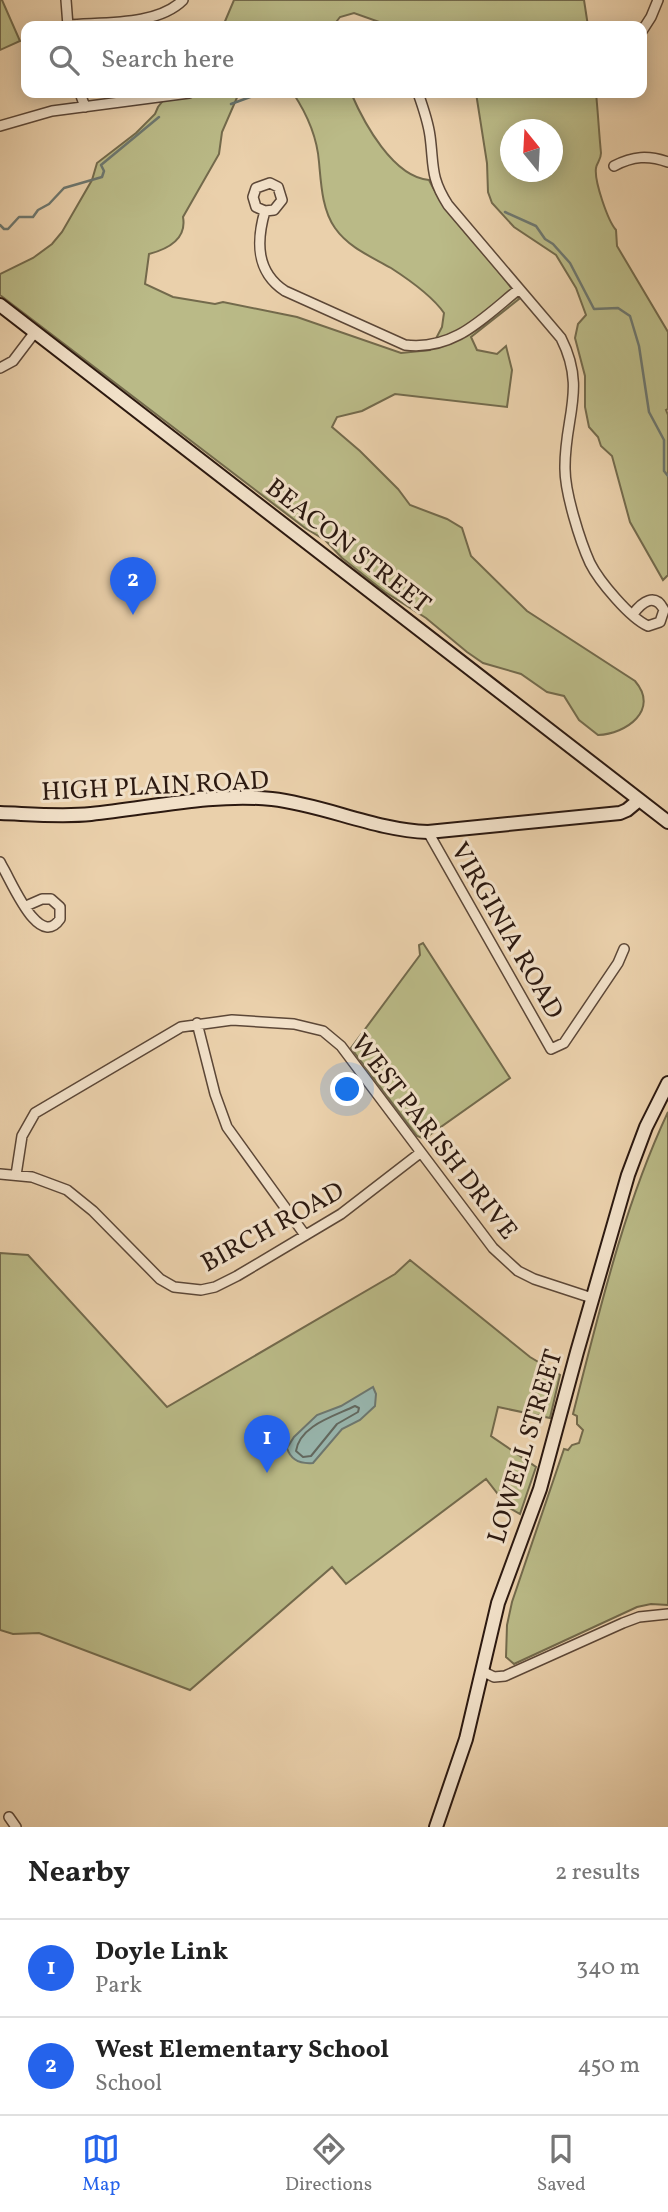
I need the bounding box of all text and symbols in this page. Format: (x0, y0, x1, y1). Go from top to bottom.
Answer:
search box (21, 21, 647, 98)
icon: search (45, 41, 83, 79)
text: Search here (101, 42, 234, 78)
north arrow (500, 119, 563, 182)
street label: BEACON STREET (258, 471, 438, 623)
pin: 2 (110, 557, 156, 615)
street label: HIGH PLAIN ROAD (40, 763, 270, 811)
street label: VIRGINIA ROAD (441, 836, 572, 1026)
street label: WEST PARISH DRIVE (342, 1027, 525, 1248)
your location (330, 1072, 364, 1106)
street label: BIRCH ROAD (195, 1174, 351, 1282)
street label: LOWELL STREET (479, 1345, 572, 1548)
pin: 1 (244, 1415, 290, 1473)
text: Nearby (28, 1852, 130, 1894)
text: 2 results (555, 1857, 640, 1889)
text: Doyle Link (95, 1934, 228, 1970)
text: 1 (46, 1952, 56, 1984)
text: 340 m (576, 1952, 640, 1984)
text: Park (95, 1970, 142, 2002)
text: West Elementary School (95, 2032, 389, 2068)
text: 2 (45, 2050, 57, 2082)
text: 450 m (578, 2050, 640, 2082)
text: School (95, 2068, 162, 2100)
tab: Map (82, 2130, 120, 2198)
tab: Directions (285, 2130, 372, 2198)
tab: Saved (537, 2130, 586, 2198)

